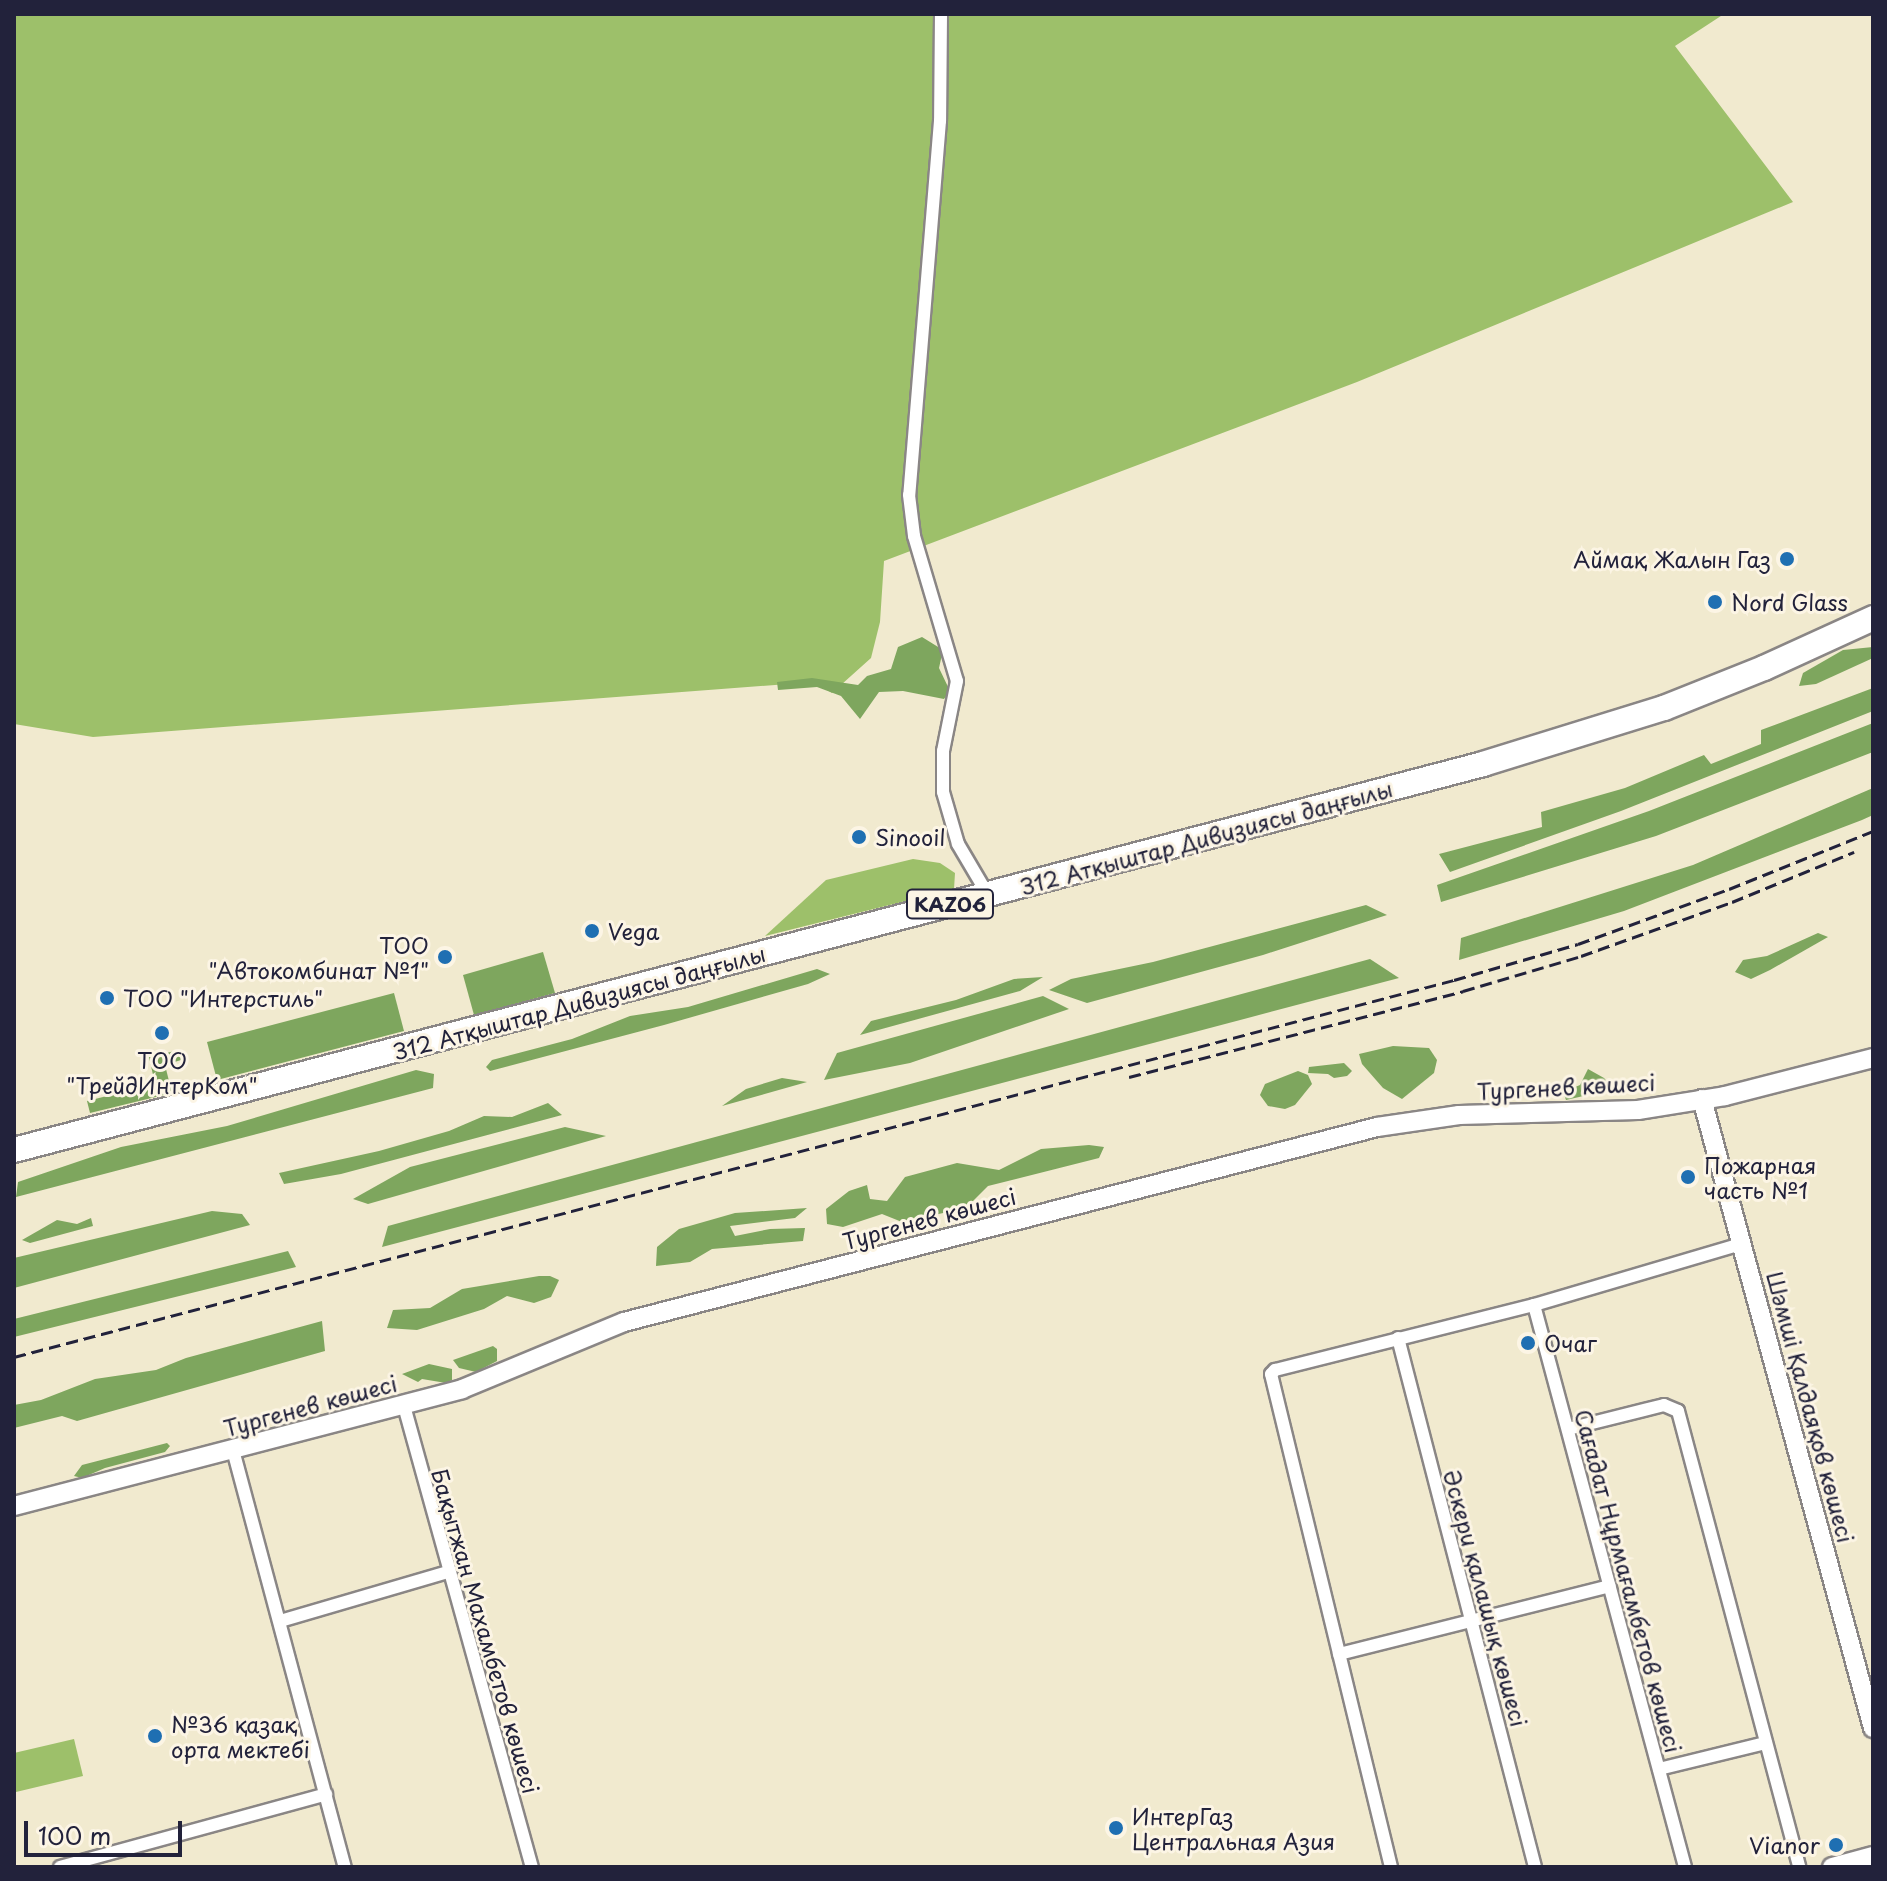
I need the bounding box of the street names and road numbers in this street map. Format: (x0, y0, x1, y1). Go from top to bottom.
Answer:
street label: 312 Атқыштар Дивизиясы даңғылы (1016, 774, 1396, 900)
road number: KАZ06 (904, 888, 996, 920)
street label: 312 Атқыштар Дивизиясы даңғылы (389, 939, 769, 1065)
street label: Тургенев көшесі (1476, 1068, 1656, 1104)
street label: Тургенев көшесі (839, 1182, 1019, 1254)
street label: Шәмші Қалдаяқов көшесі (1762, 1267, 1860, 1547)
street label: Тургенев көшесі (220, 1369, 400, 1441)
street label: Сағадат Нұрмағамбетов көшесі (1570, 1406, 1688, 1756)
street label: Бақытжан Махамбетов көшесі (427, 1465, 545, 1797)
street label: Әскери қалашық көшесі (1439, 1466, 1533, 1730)

